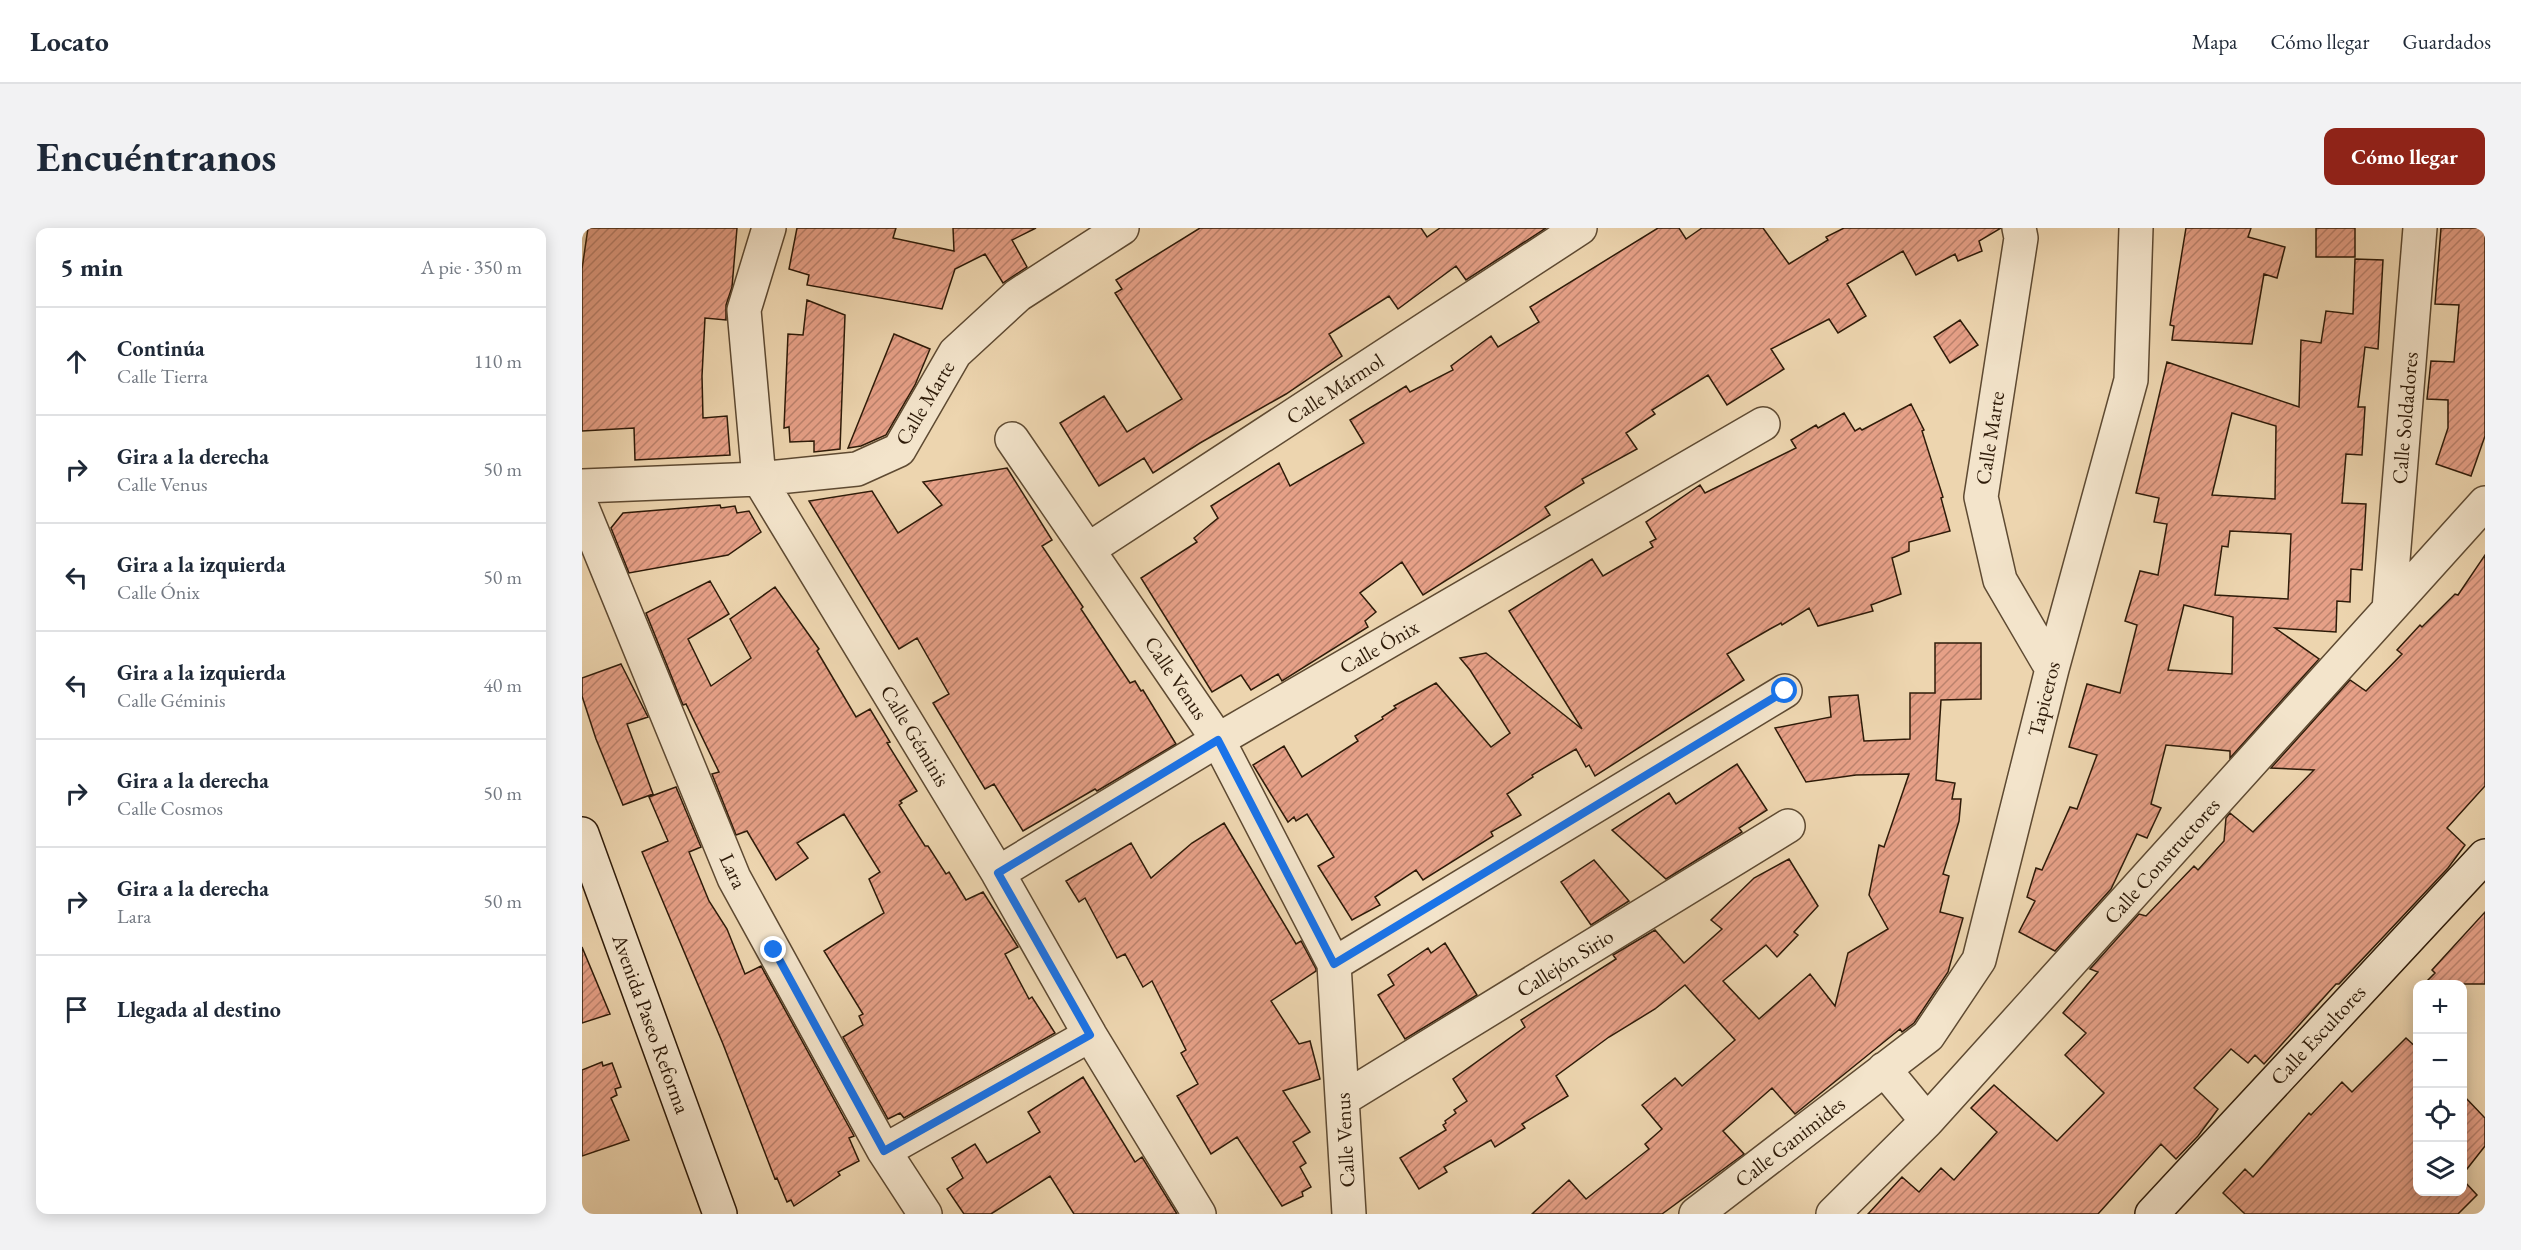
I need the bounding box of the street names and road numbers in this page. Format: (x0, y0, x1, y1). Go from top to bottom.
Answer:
street label: Calle Mármol (1281, 347, 1389, 430)
street label: Calle Soldadores (2385, 350, 2424, 485)
street label: Calle Marte (889, 355, 960, 450)
street label: Calle Marte (1969, 389, 2010, 487)
street label: Calle Ónix (1334, 613, 1423, 680)
street label: Calle Venus (1139, 631, 1214, 725)
street label: Tapiceros (2021, 658, 2066, 739)
street label: Calle Géminis (875, 680, 956, 792)
street label: Calle Constructores (2098, 792, 2226, 930)
street label: Lara (714, 849, 754, 893)
street label: Callejón Sirio (1511, 922, 1618, 1003)
street label: Avenida Paseo Reforma (606, 929, 697, 1118)
street label: Calle Escultores (2264, 978, 2371, 1091)
street label: Calle Ganimides (1729, 1090, 1850, 1193)
street label: Calle Venus (1329, 1092, 1360, 1188)

